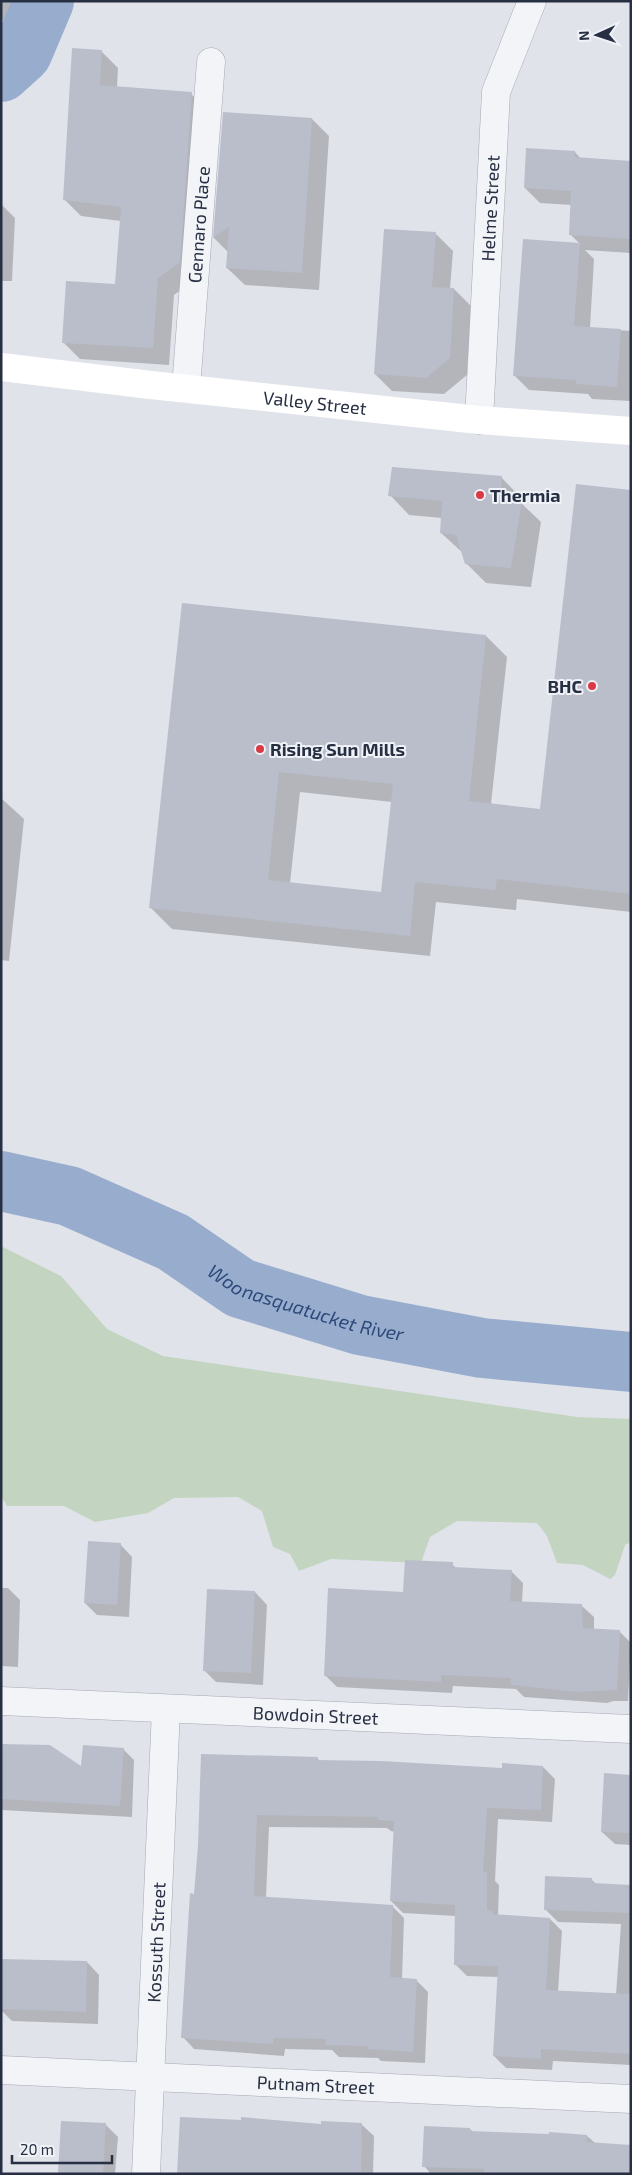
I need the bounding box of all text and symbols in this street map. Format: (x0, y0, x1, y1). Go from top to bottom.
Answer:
north arrow (572, 10, 622, 60)
text: N (575, 30, 592, 41)
street label: Helme Street (476, 154, 504, 262)
street label: Gennaro Place (183, 165, 214, 284)
street label: Valley Street (262, 386, 368, 419)
place label: Thermia (490, 484, 561, 506)
marker: Thermia (474, 489, 486, 501)
place label: BHC (547, 675, 582, 697)
marker: BHC (586, 680, 598, 692)
place label: Rising Sun Mills (270, 738, 405, 760)
marker: Rising Sun Mills (254, 743, 266, 755)
water label: Woonasquatucket River (204, 1258, 407, 1345)
street label: Bowdoin Street (252, 1701, 379, 1729)
street label: Kossuth Street (142, 1881, 170, 2003)
street label: Putnam Street (256, 2071, 375, 2098)
scale bar (12, 2132, 112, 2164)
text: 20 m (20, 2140, 54, 2158)

